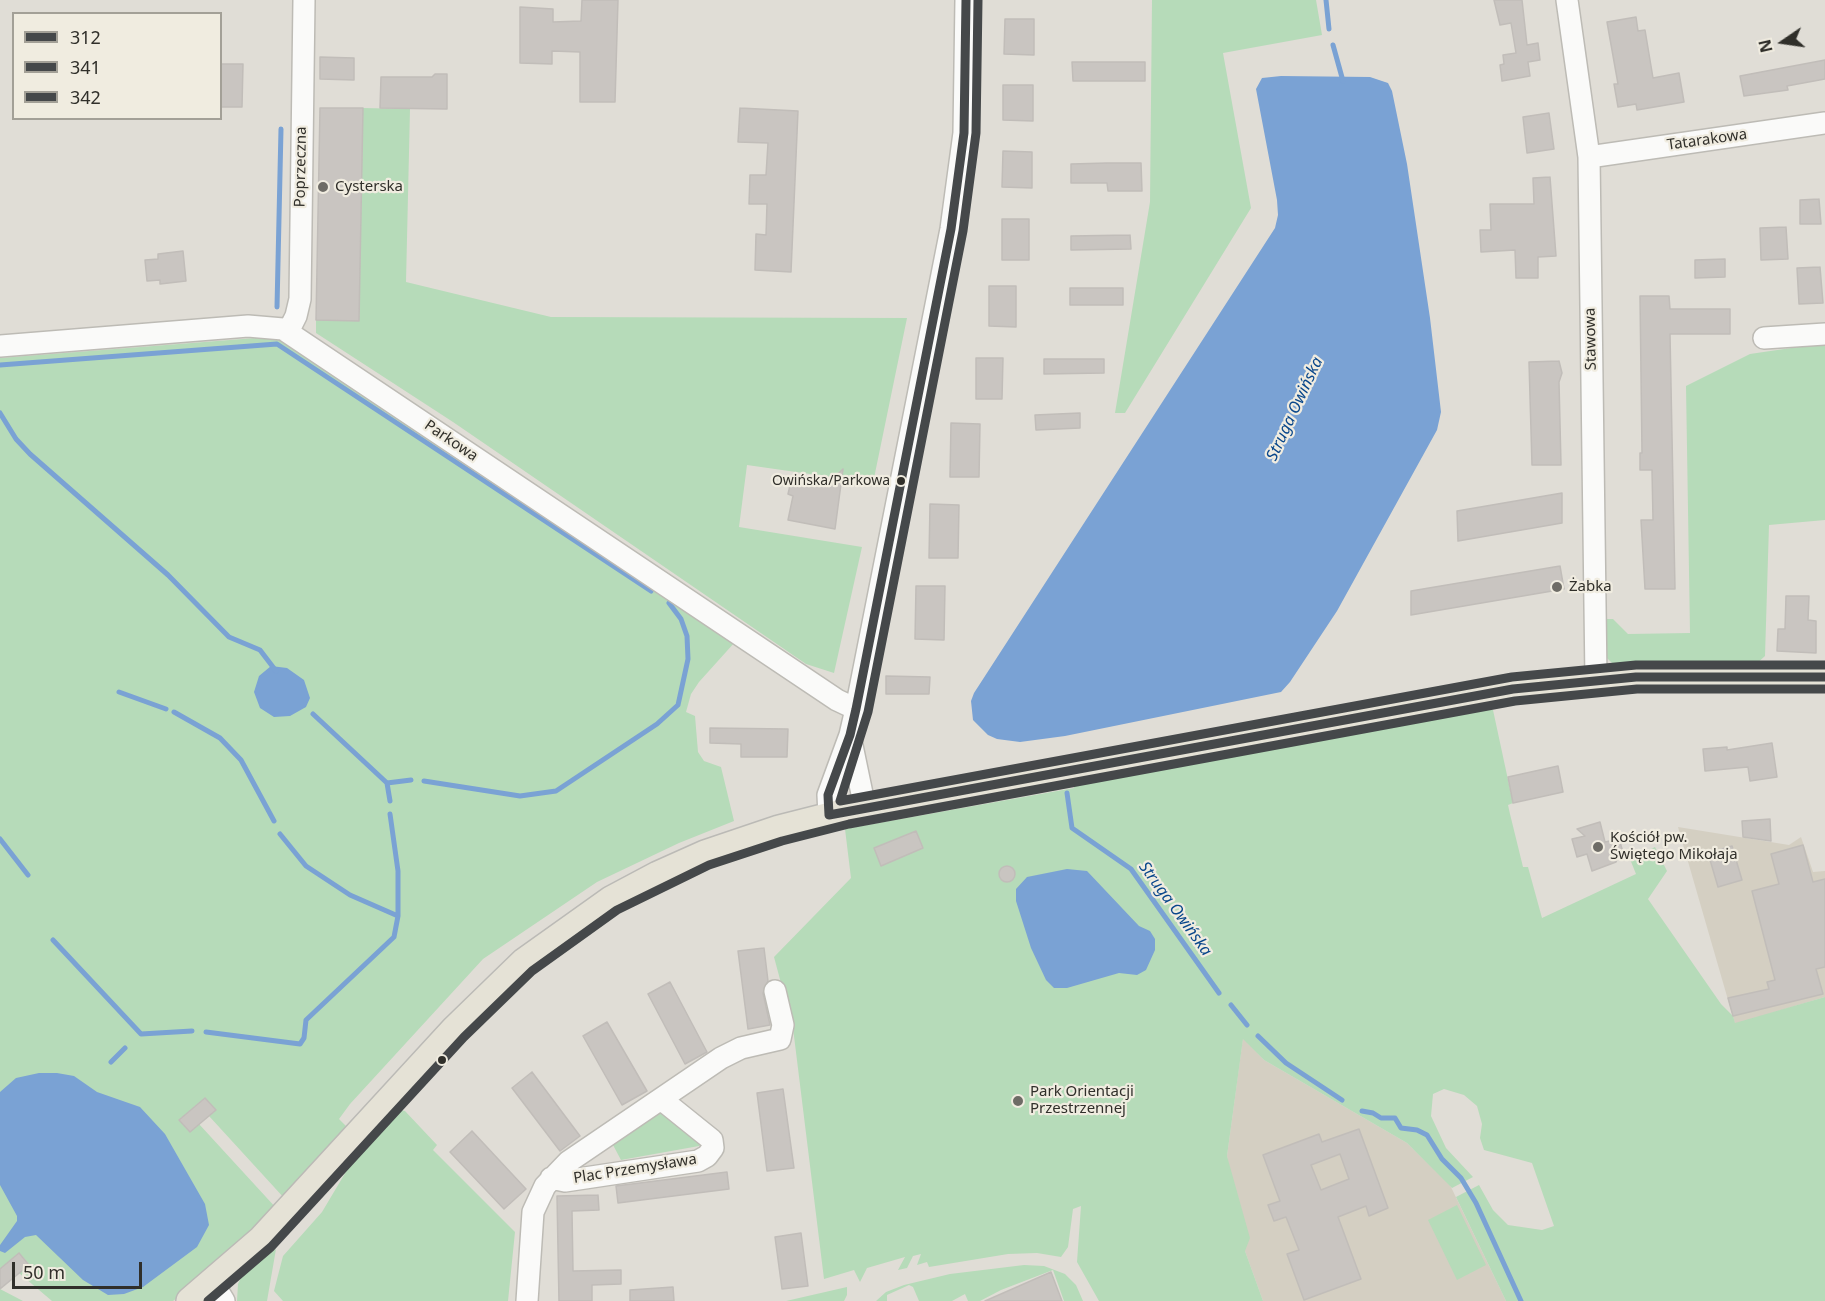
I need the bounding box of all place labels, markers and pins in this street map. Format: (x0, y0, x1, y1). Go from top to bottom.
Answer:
place label: Cysterska (335, 178, 403, 196)
marker: Cysterska (316, 180, 330, 194)
place label: Owińska/Parkowa (772, 473, 890, 489)
marker: Owińska/Parkowa (895, 475, 907, 487)
place label: Żabka (1569, 578, 1612, 596)
marker: Żabka (1550, 580, 1564, 594)
place label: Kościół pw. Świętego Mikołaja (1610, 829, 1738, 864)
marker: Kościół pw. Świętego Mikołaja (1591, 840, 1605, 854)
unlabelled marker (436, 1054, 448, 1066)
place label: Park Orientacji Przestrzennej (1030, 1083, 1134, 1118)
marker: Park Orientacji Przestrzennej (1011, 1094, 1025, 1108)

